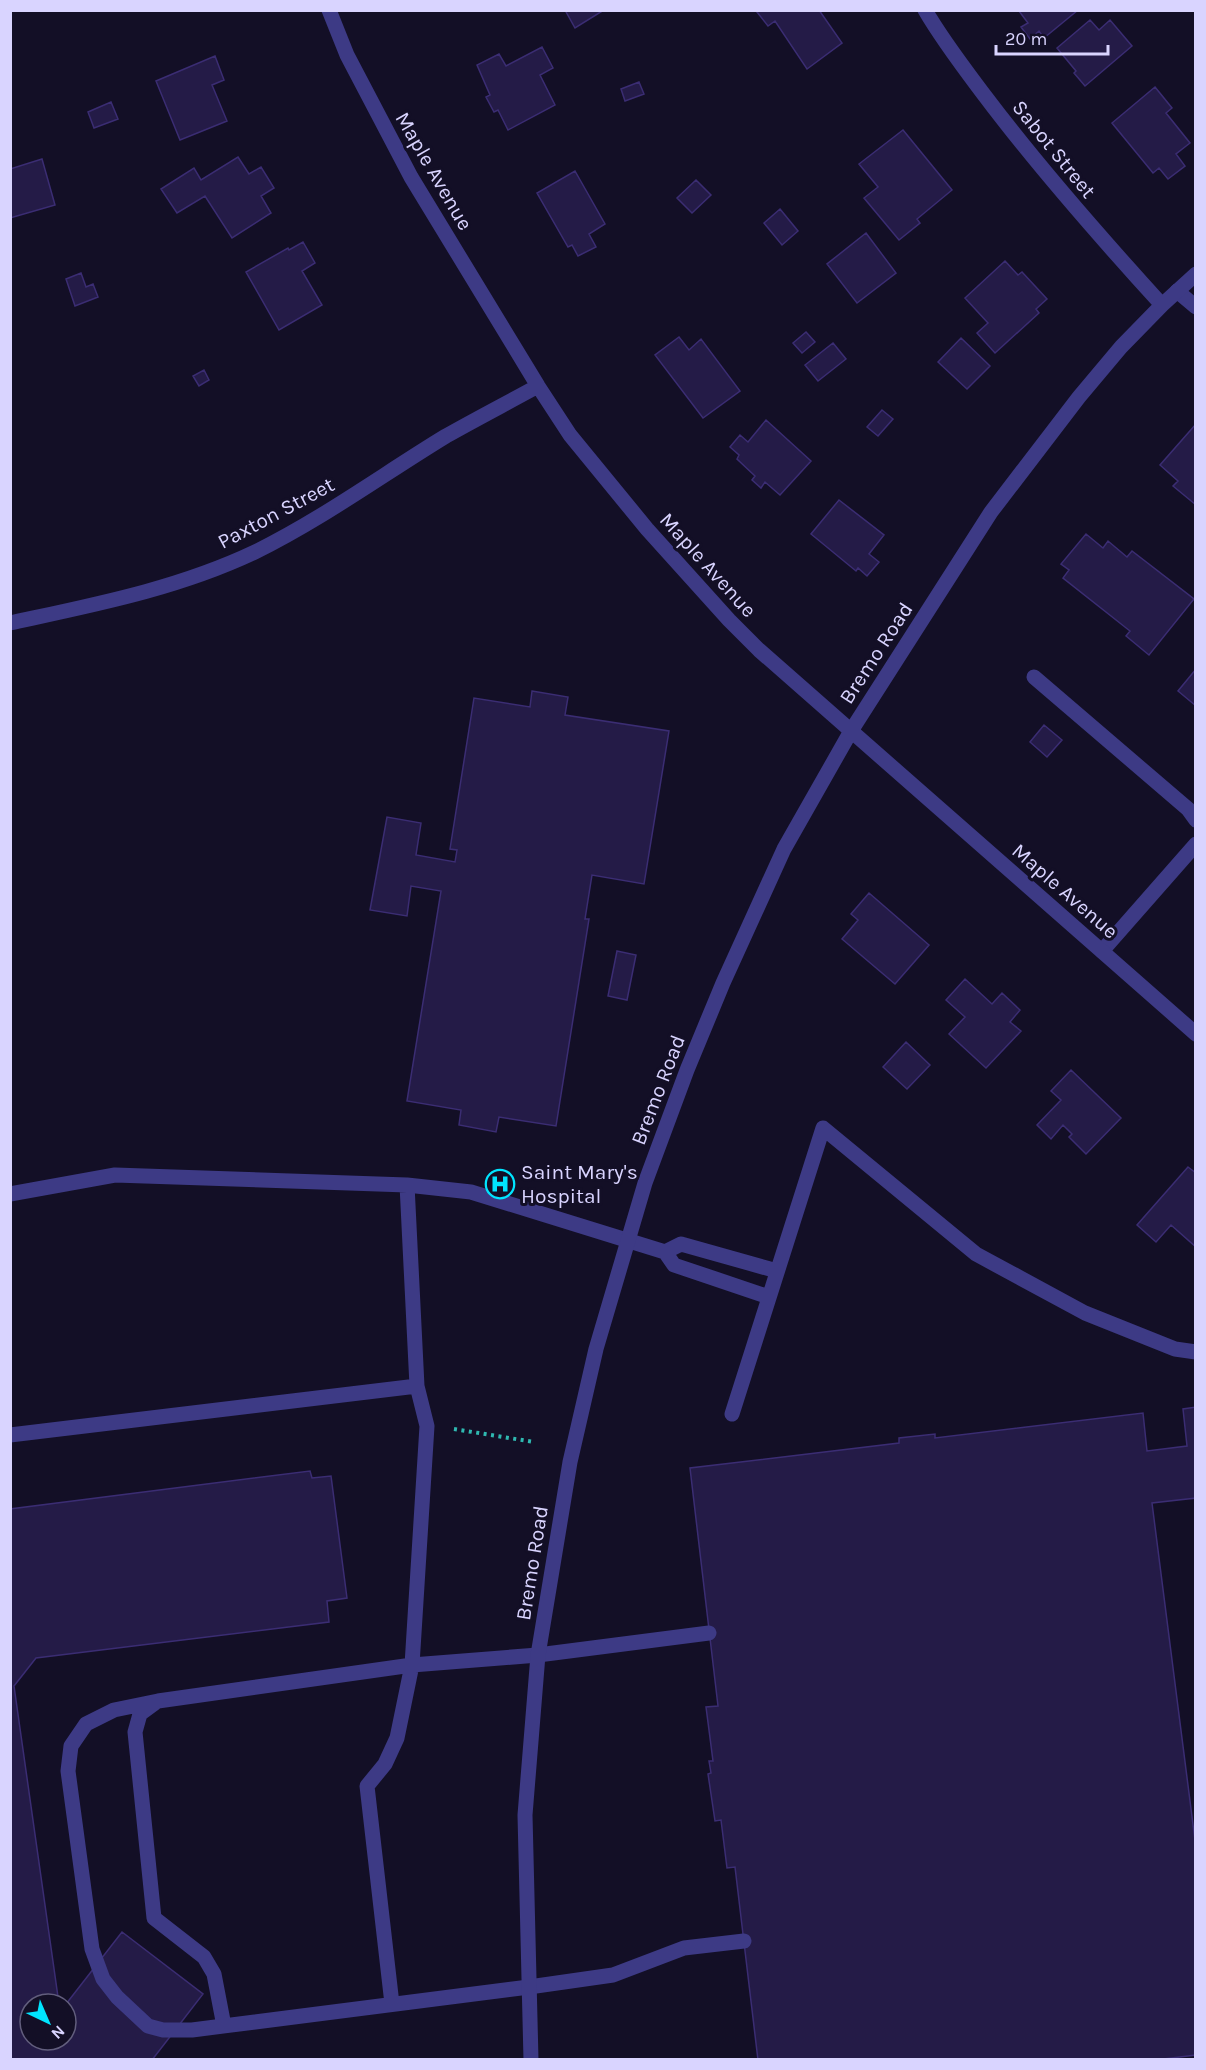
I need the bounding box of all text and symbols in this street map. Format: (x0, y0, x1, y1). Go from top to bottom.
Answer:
scale bar (996, 18, 1108, 56)
text: 20 m (1005, 28, 1047, 50)
street label: Sabot Street (1007, 95, 1101, 203)
street label: Maple Avenue (391, 108, 477, 234)
street label: Paxton Street (214, 472, 338, 554)
street label: Maple Avenue (655, 508, 761, 622)
street label: Bremo Road (834, 598, 918, 708)
street label: Maple Avenue (1007, 839, 1123, 943)
street label: Bremo Road (626, 1032, 690, 1148)
place label: Saint Mary's Hospital (521, 1160, 638, 1208)
hospital icon: Saint Mary's Hospital (484, 1168, 516, 1200)
street label: Bremo Road (511, 1504, 553, 1622)
north arrow (18, 1992, 78, 2052)
text: N (47, 2022, 69, 2043)

